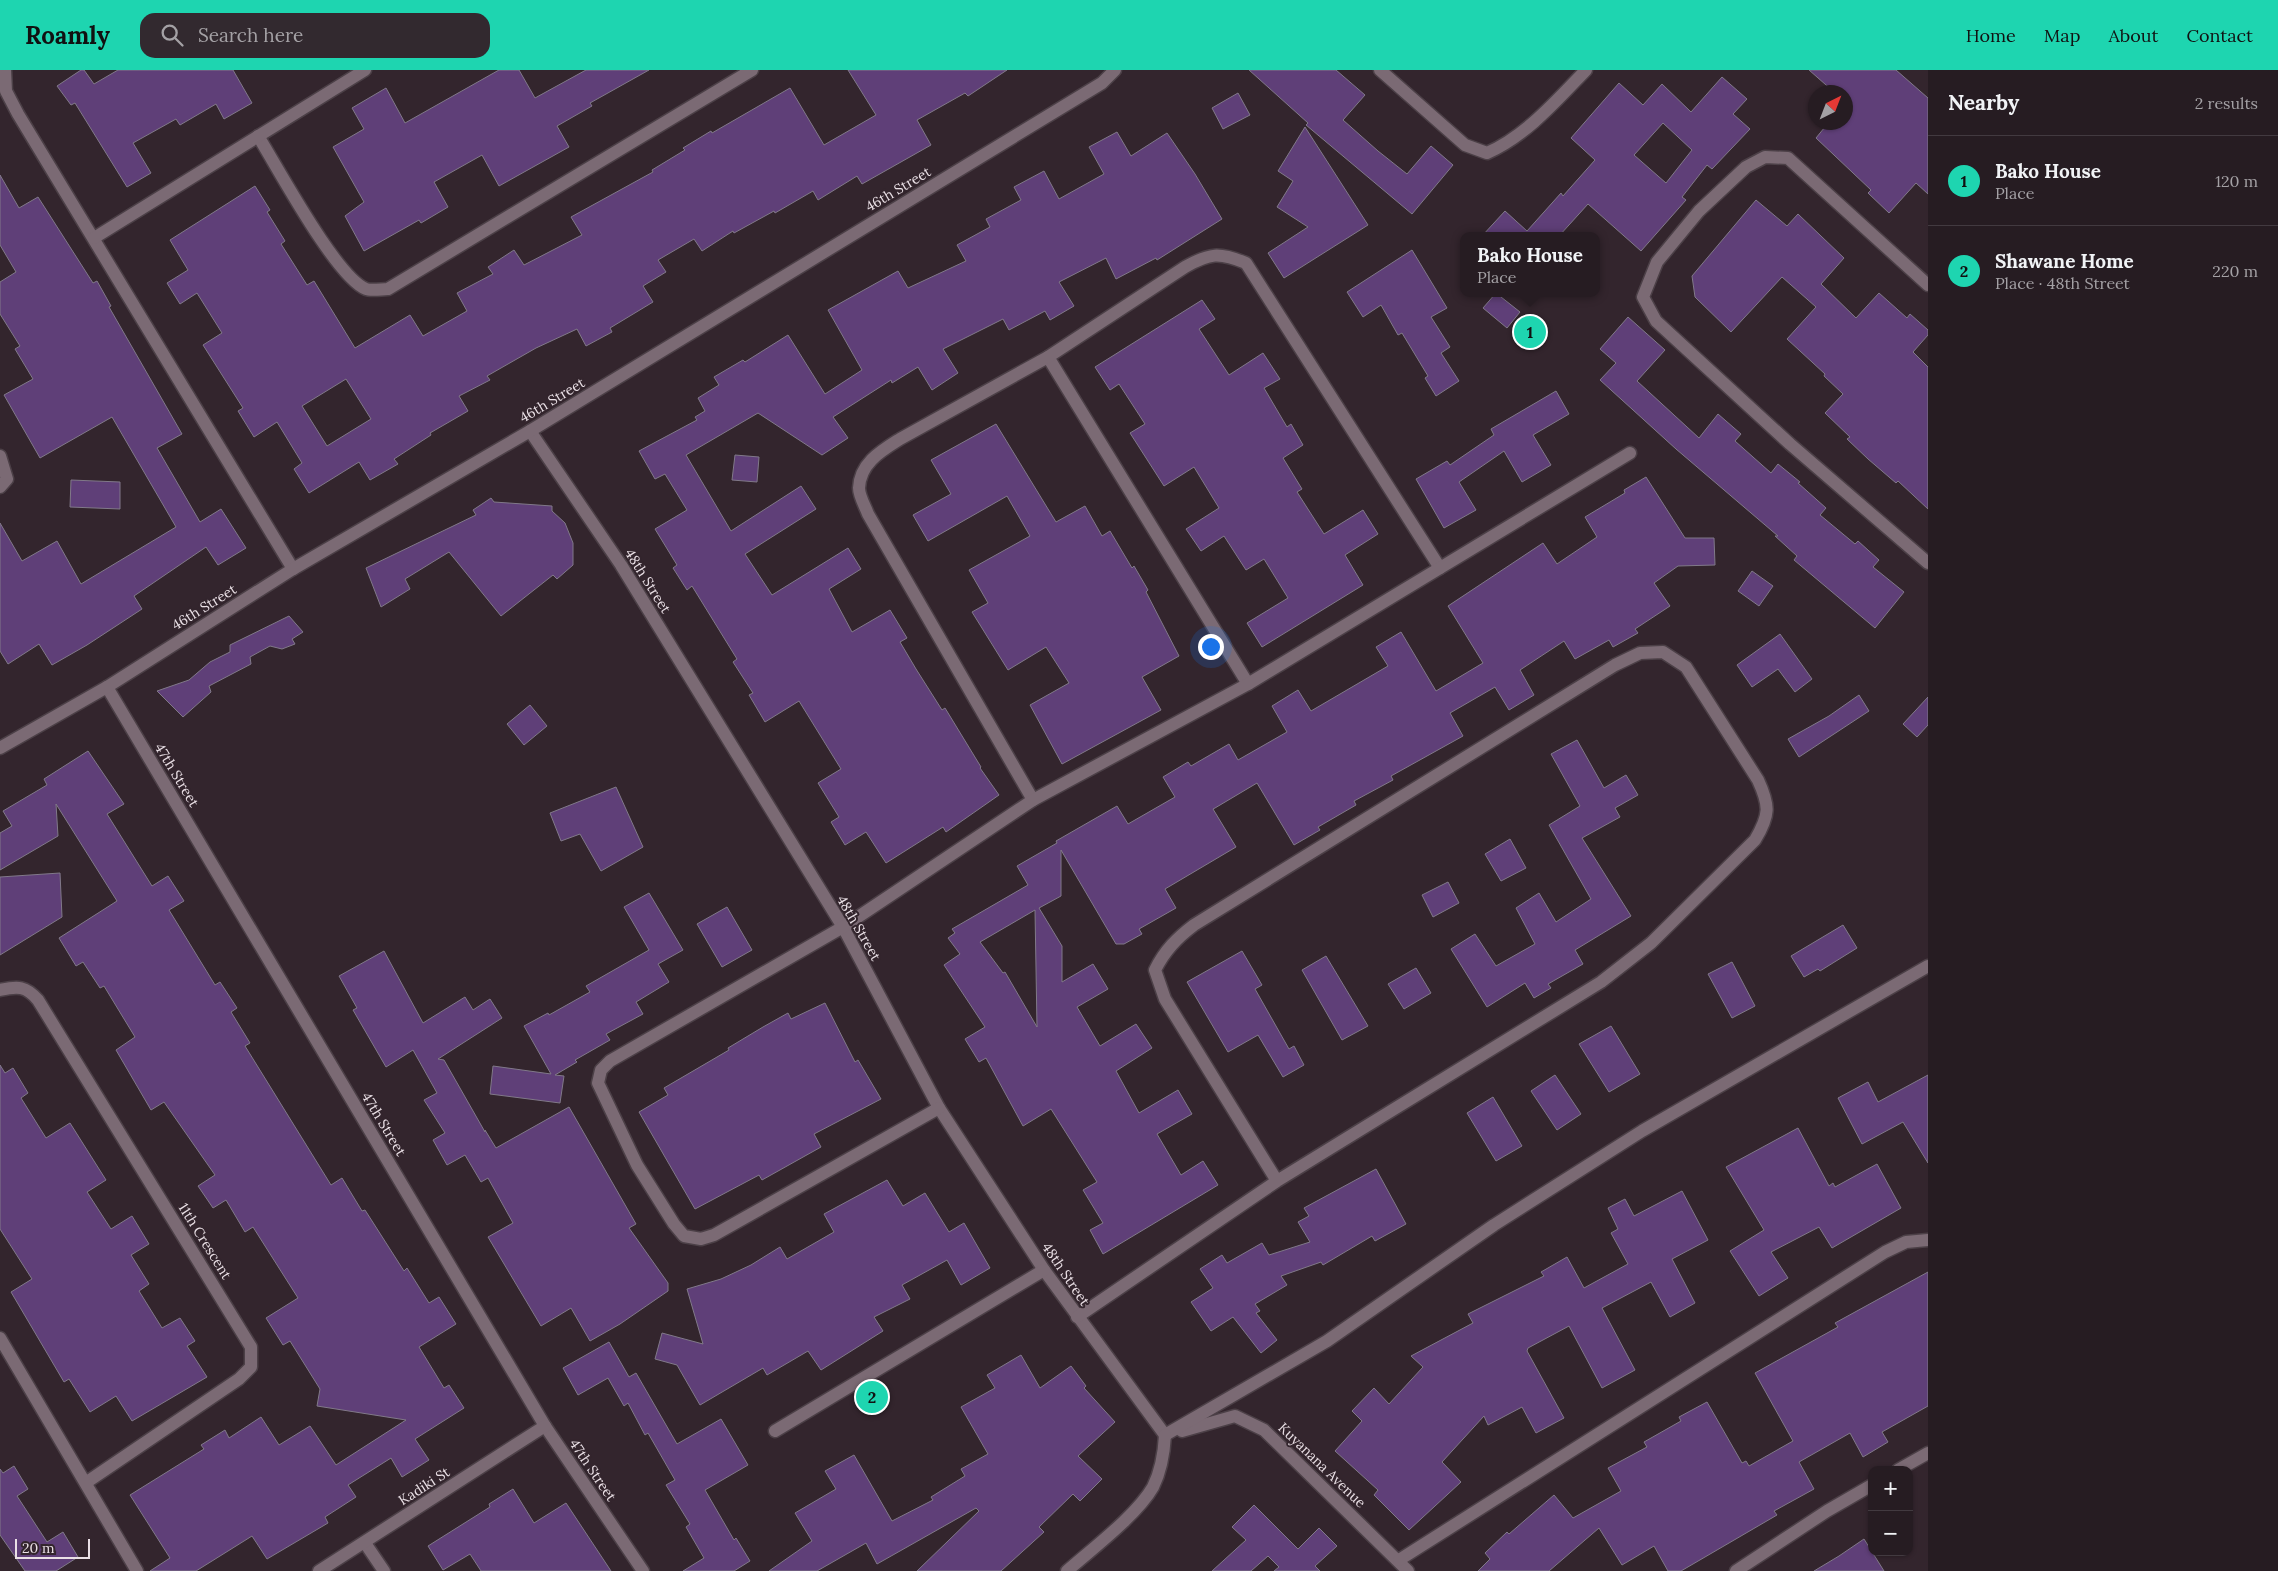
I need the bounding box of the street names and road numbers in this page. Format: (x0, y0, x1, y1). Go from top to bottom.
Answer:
street label: 46th Street (862, 162, 934, 215)
street label: 46th Street (516, 373, 588, 426)
street label: 48th Street (621, 545, 675, 617)
street label: 46th Street (168, 580, 240, 634)
street label: 47th Street (151, 740, 203, 811)
street label: 48th Street (833, 892, 885, 964)
street label: 47th Street (358, 1089, 410, 1160)
street label: 11th Crescent (175, 1200, 236, 1283)
street label: 48th Street (1038, 1239, 1094, 1310)
street label: Kuyanana Avenue (1274, 1419, 1370, 1512)
street label: 47th Street (566, 1435, 621, 1505)
street label: Kadiki St (395, 1462, 454, 1509)

